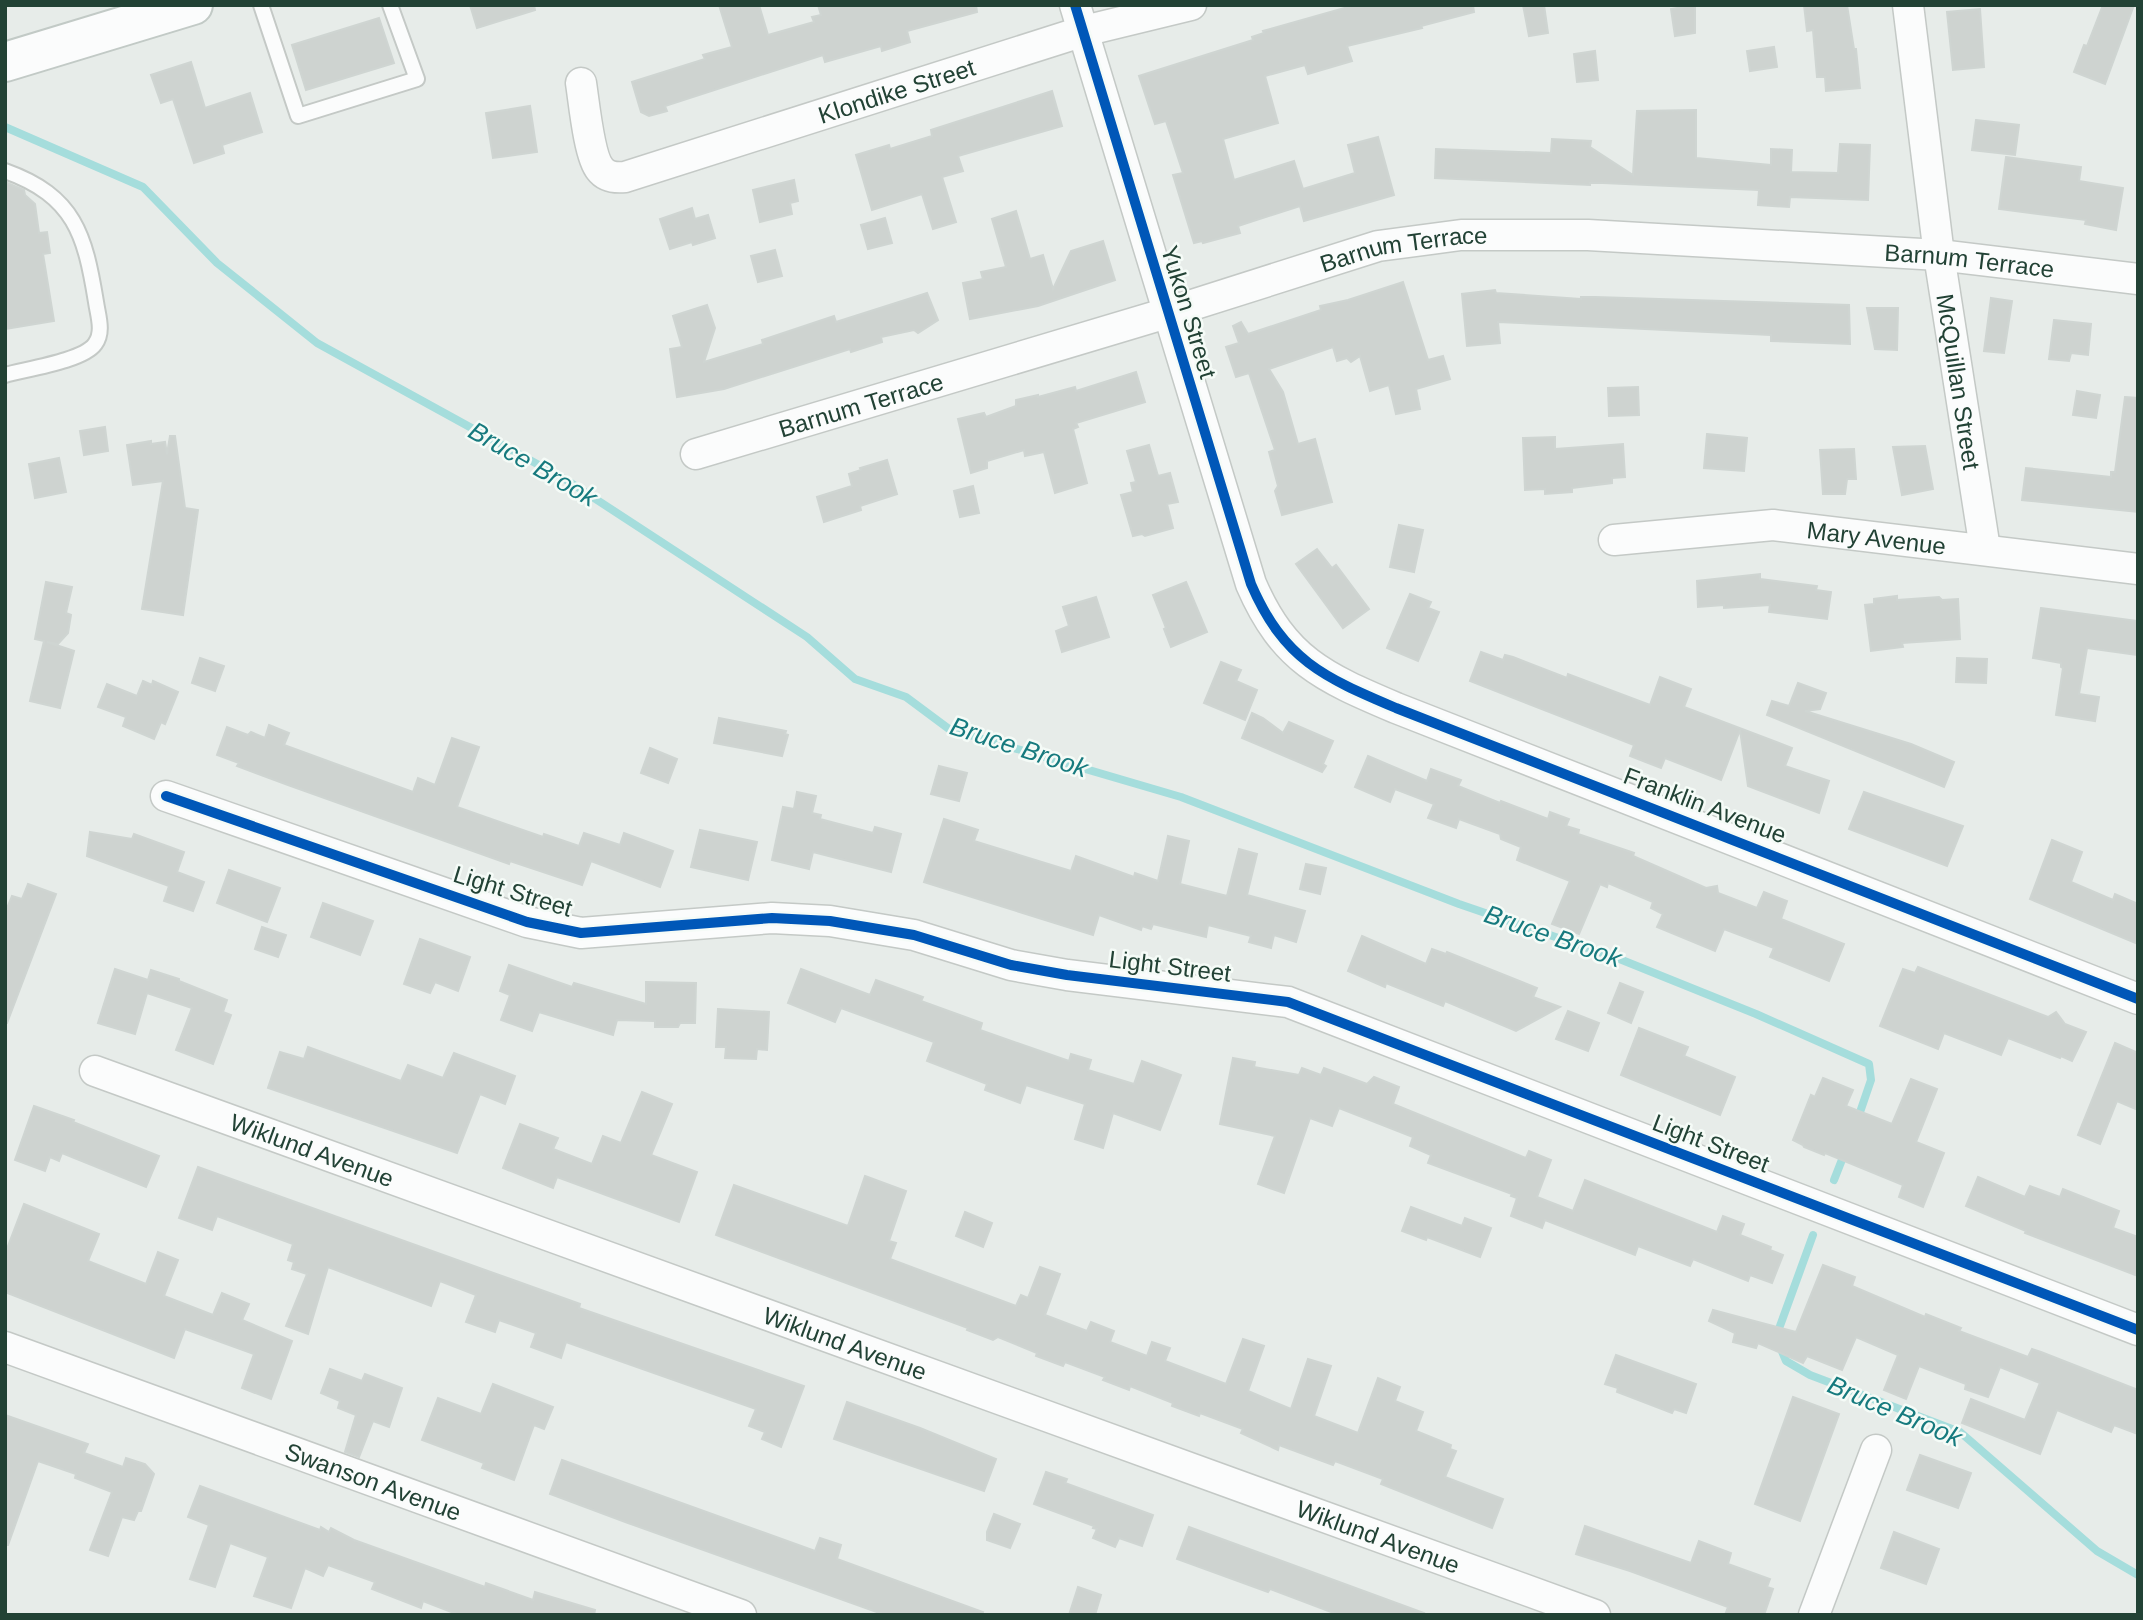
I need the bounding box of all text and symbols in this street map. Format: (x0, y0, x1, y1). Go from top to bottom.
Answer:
street label: Klondike Street (815, 53, 978, 128)
street label: Barnum Terrace (1317, 221, 1487, 277)
street label: Barnum Terrace (1884, 238, 2056, 282)
street label: Yukon Street (1156, 242, 1222, 382)
street label: McQuillan Street (1932, 292, 1986, 472)
street label: Barnum Terrace (775, 367, 946, 442)
water label: Bruce Brook (464, 415, 604, 514)
street label: Mary Avenue (1806, 516, 1948, 559)
water label: Bruce Brook (946, 711, 1094, 784)
street label: Franklin Avenue (1620, 762, 1790, 848)
street label: Light Street (450, 860, 576, 922)
water label: Bruce Brook (1480, 899, 1627, 974)
street label: Light Street (1107, 945, 1233, 987)
street label: Wiklund Avenue (227, 1108, 398, 1192)
street label: Light Street (1649, 1108, 1773, 1178)
street label: Wiklund Avenue (760, 1301, 931, 1385)
water label: Bruce Brook (1823, 1369, 1969, 1454)
street label: Swanson Avenue (282, 1437, 465, 1525)
street label: Wiklund Avenue (1293, 1494, 1464, 1578)

